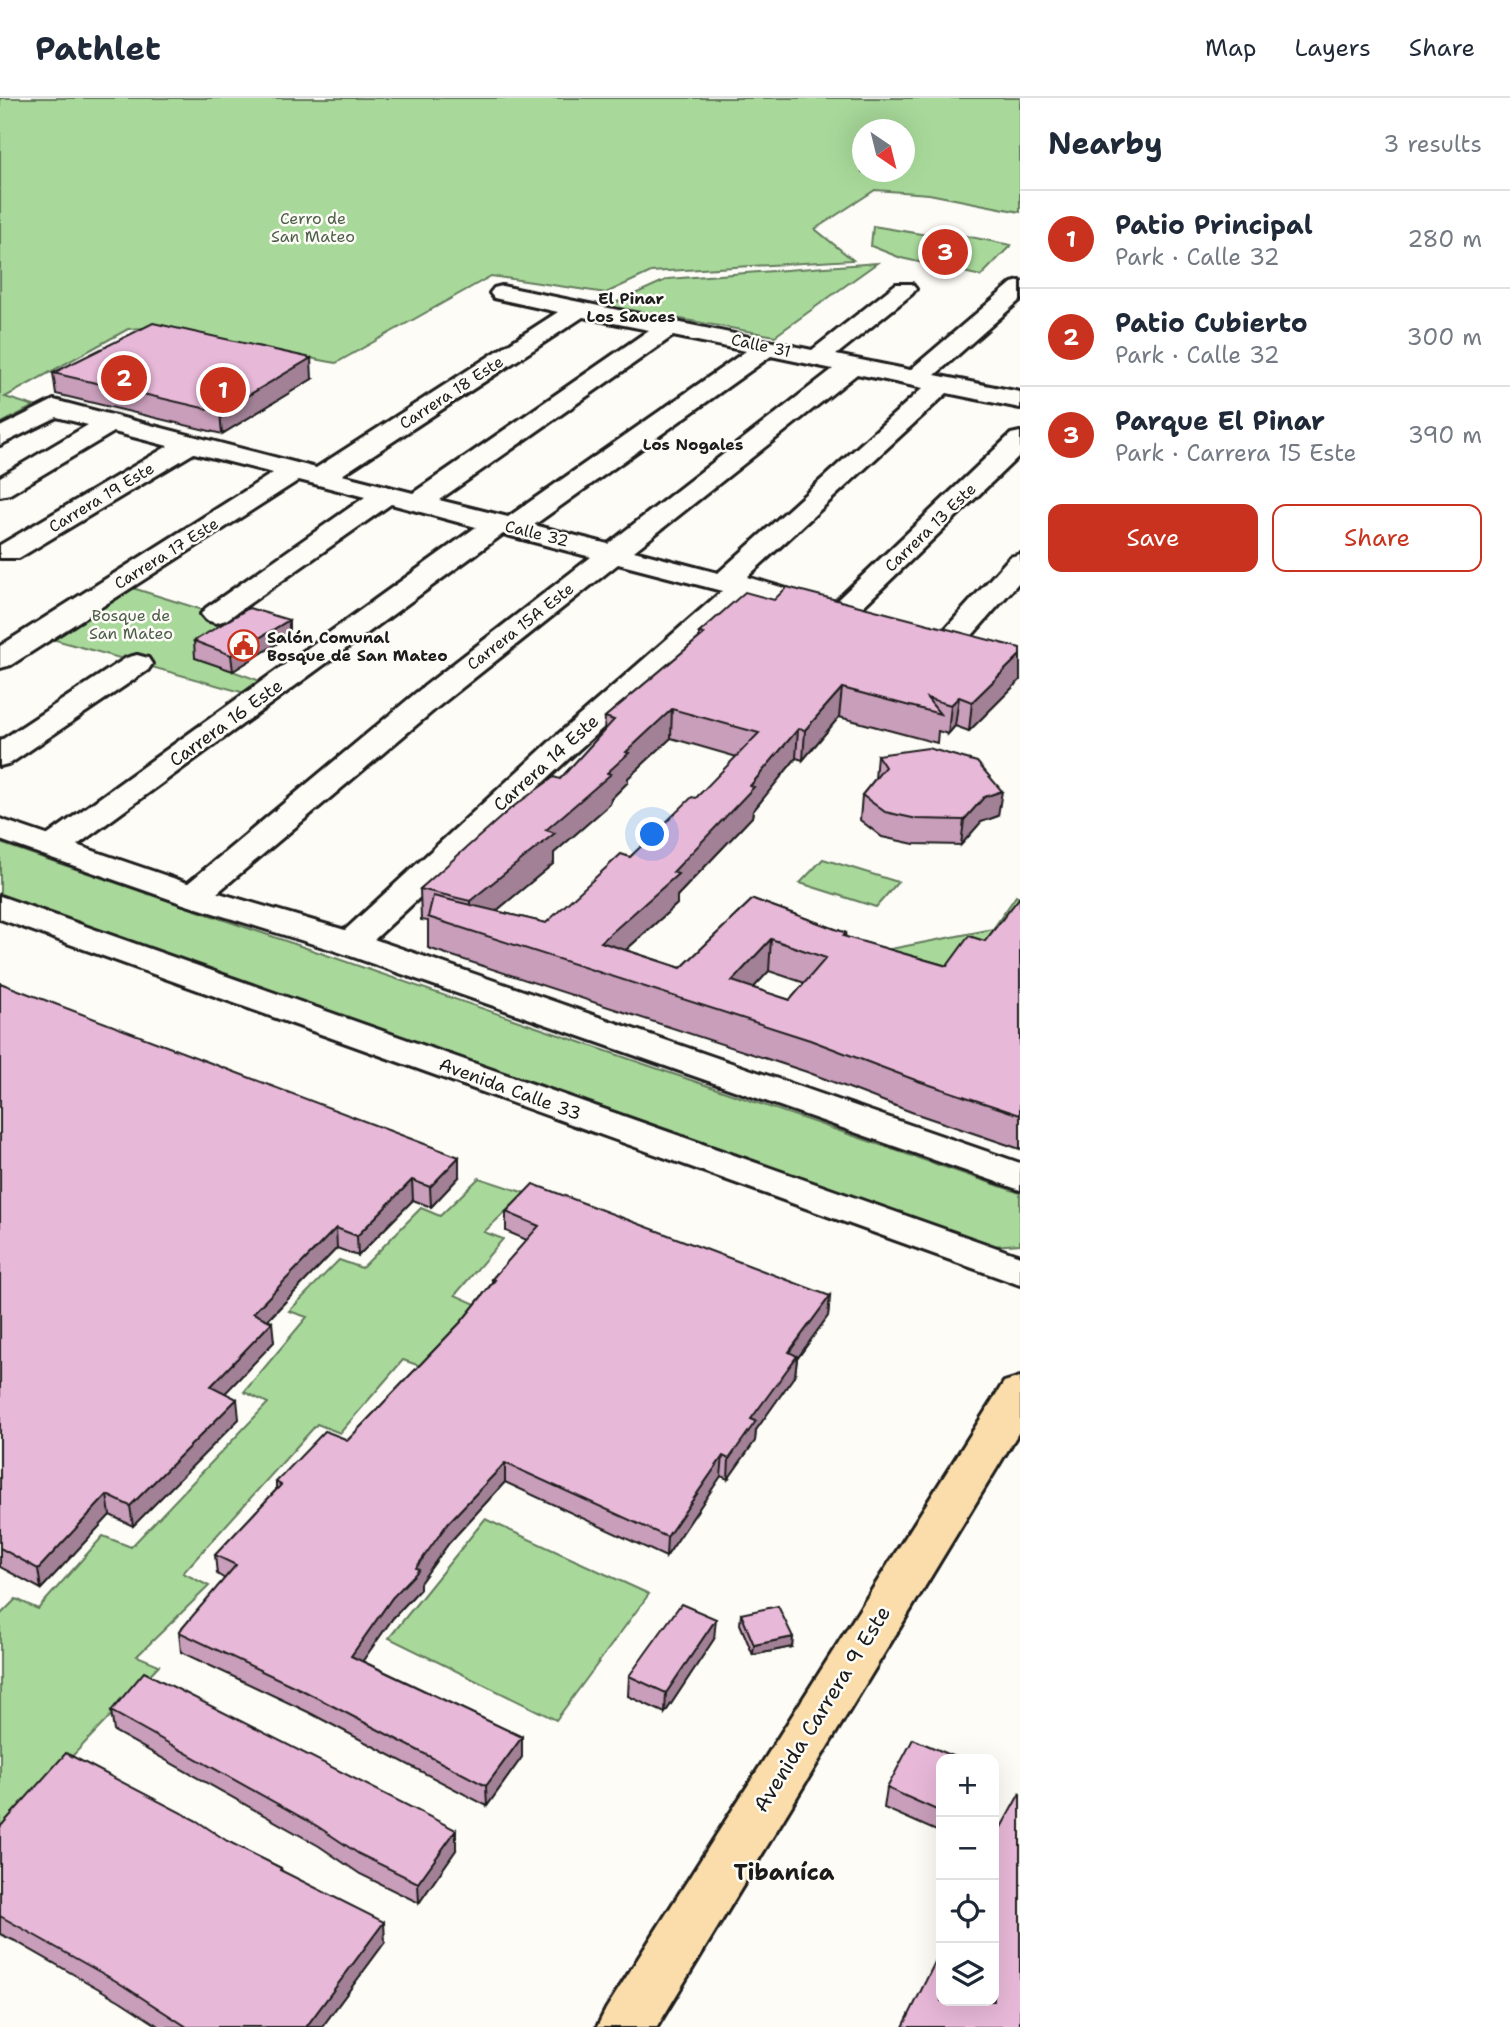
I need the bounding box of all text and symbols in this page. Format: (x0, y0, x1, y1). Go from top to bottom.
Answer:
text: Pathlet (35, 26, 161, 71)
text: Map (1205, 32, 1256, 64)
text: Layers (1294, 32, 1371, 64)
text: Share (1409, 32, 1475, 64)
north arrow (852, 119, 915, 182)
text: Nearby (1048, 123, 1163, 164)
text: 3 results (1383, 129, 1482, 159)
text: Patio Principal (1115, 207, 1313, 242)
park label: Cerro de San Mateo (271, 208, 355, 247)
text: 1 (1066, 224, 1076, 254)
text: 280 m (1407, 224, 1482, 254)
pin: 3 (922, 226, 968, 278)
text: Park · Calle 32 (1115, 242, 1280, 272)
district label: El Pinar Los Sauces (586, 288, 676, 327)
text: Patio Cubierto (1115, 305, 1308, 340)
text: 2 (1063, 322, 1079, 352)
text: 300 m (1407, 322, 1482, 352)
street label: Calle 31 (729, 329, 793, 362)
text: Park · Calle 32 (1115, 340, 1280, 370)
street label: Carrera 18 Este (395, 351, 507, 434)
pin: 2 (101, 352, 147, 404)
pin: 1 (200, 364, 246, 416)
text: Parque El Pinar (1115, 403, 1325, 438)
text: 3 (1063, 420, 1079, 450)
text: 390 m (1408, 420, 1482, 450)
district label: Los Nogales (643, 434, 743, 455)
text: Park · Carrera 15 Este (1115, 438, 1357, 468)
street label: Carrera 19 Este (45, 458, 158, 537)
street label: Carrera 13 Este (880, 478, 981, 576)
button: Save (1048, 504, 1258, 572)
button: Share (1272, 504, 1482, 572)
street label: Carrera 17 Este (110, 513, 222, 594)
street label: Calle 32 (503, 515, 571, 552)
street label: Carrera 15A Este (463, 578, 578, 675)
park label: Bosque de San Mateo (89, 605, 173, 644)
place label: Salón Comunal Bosque de San Mateo (267, 627, 448, 666)
public building icon: Salón Comunal Bosque de San Mateo (227, 629, 261, 663)
street label: Carrera 16 Este (165, 674, 287, 772)
street label: Carrera 14 Este (488, 709, 604, 817)
your location (635, 817, 669, 851)
street label: Avenida Calle 33 (436, 1052, 584, 1126)
street label: Avenida Carrera 9 Este (747, 1601, 897, 1817)
map controls (936, 1754, 999, 2006)
button: + (936, 1754, 999, 1817)
button: − (936, 1817, 999, 1880)
district label: Tibaníca (733, 1857, 835, 1887)
button: locate (936, 1880, 999, 1943)
button: layers (936, 1943, 999, 2006)

